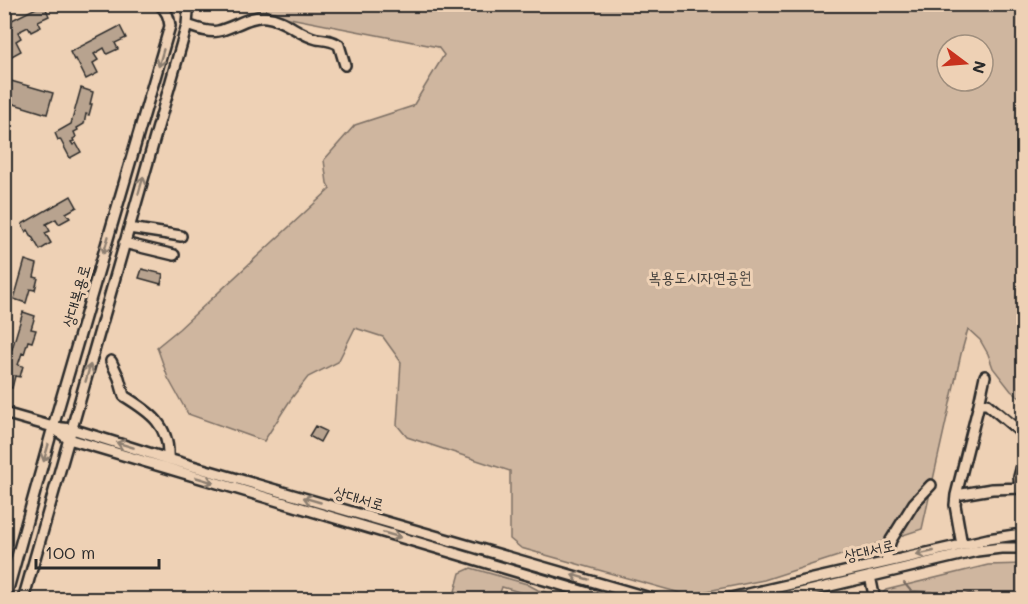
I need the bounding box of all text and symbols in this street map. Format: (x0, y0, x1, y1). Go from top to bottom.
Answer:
north arrow (935, 33, 995, 93)
one-way arrow (154, 48, 166, 67)
text: N (968, 59, 992, 76)
one-way arrow (136, 176, 147, 195)
one-way arrow (100, 236, 111, 255)
street label: 상대복용로 (57, 262, 94, 330)
park label: 복용도시자연공원 (649, 266, 752, 287)
one-way arrow (82, 364, 94, 383)
one-way arrow (116, 439, 135, 450)
one-way arrow (40, 443, 51, 462)
one-way arrow (196, 475, 215, 486)
street label: 상대서로 (331, 480, 387, 515)
one-way arrow (303, 494, 322, 505)
one-way arrow (383, 530, 402, 541)
scale bar (36, 532, 159, 570)
street label: 상대서로 (841, 533, 896, 566)
text: 100 m (45, 540, 95, 564)
one-way arrow (916, 548, 935, 559)
one-way arrow (571, 571, 590, 583)

